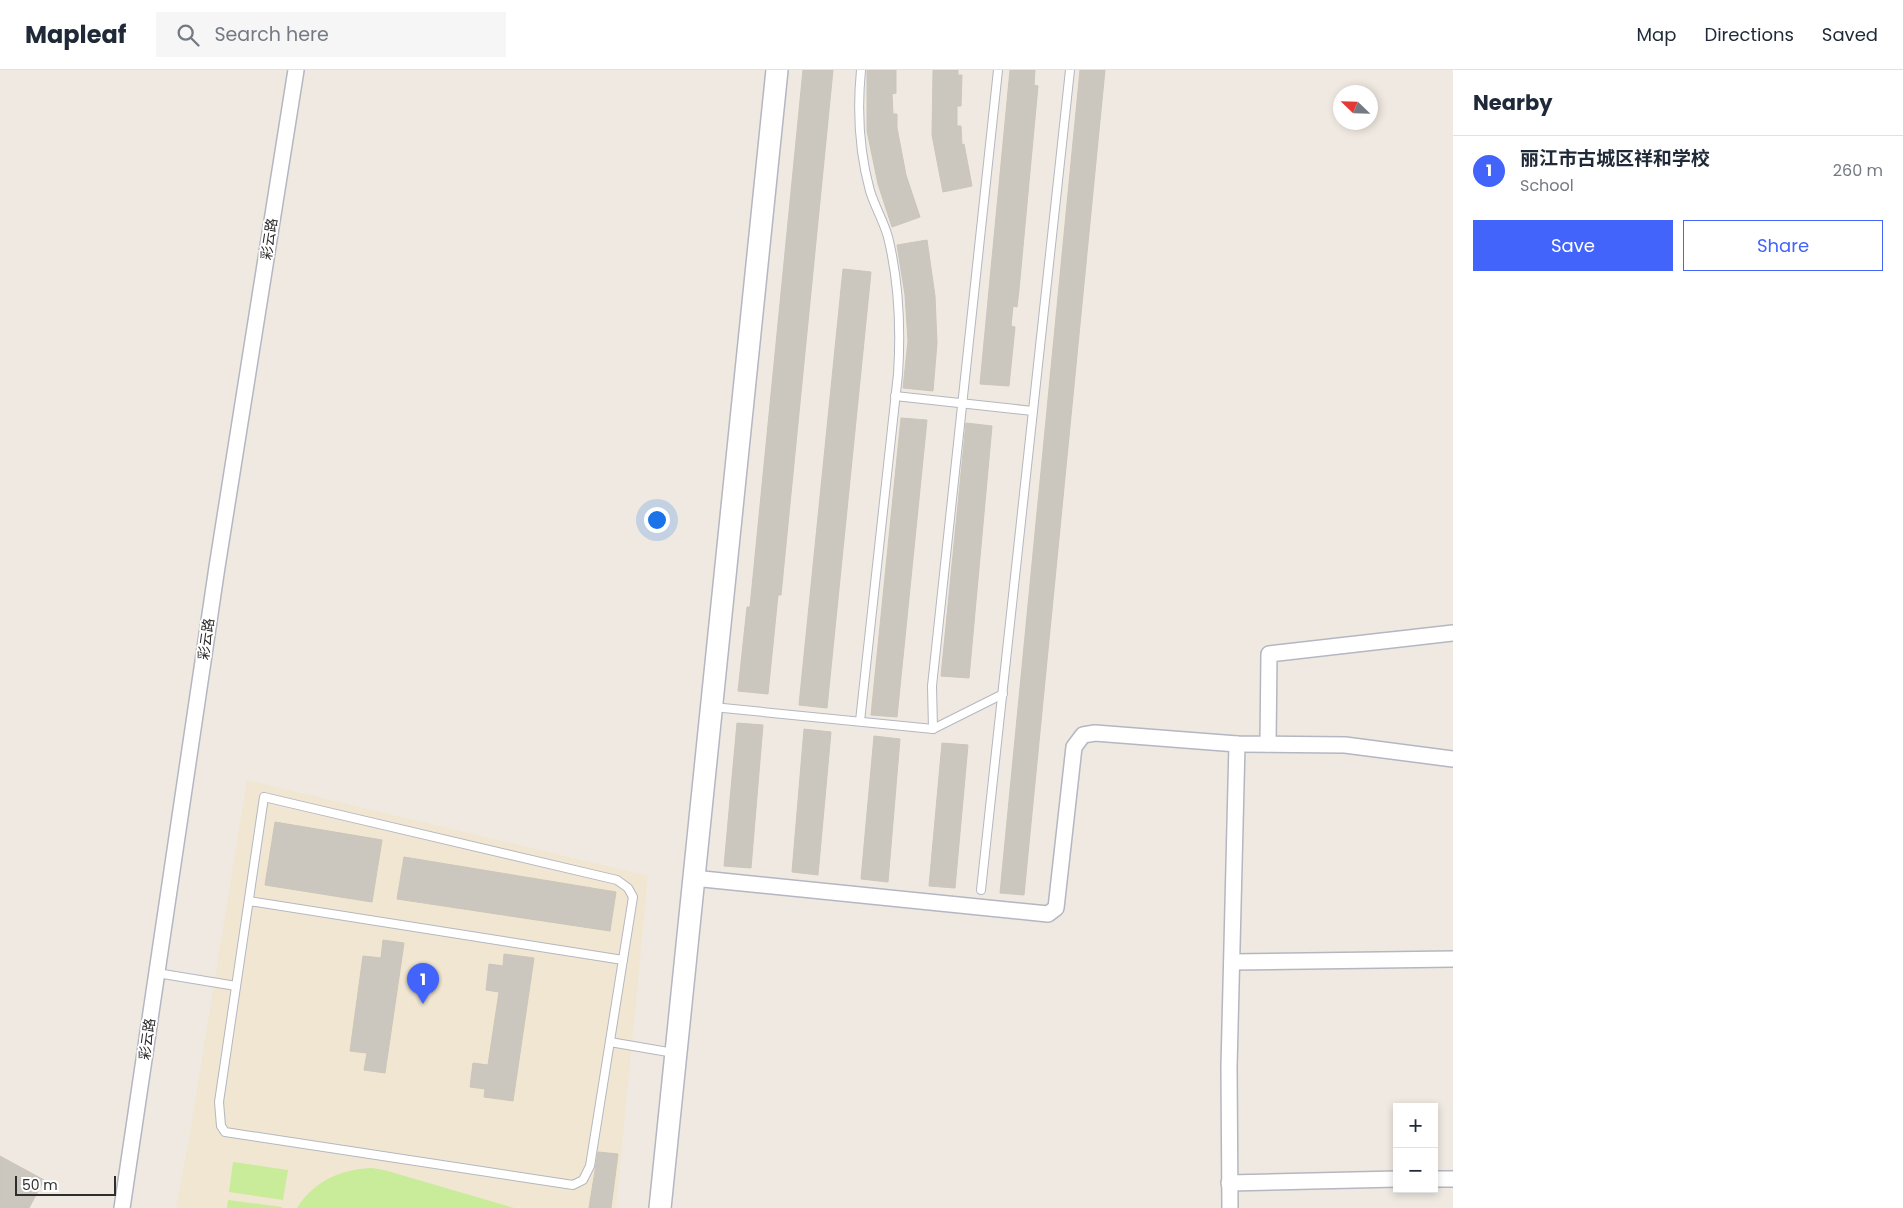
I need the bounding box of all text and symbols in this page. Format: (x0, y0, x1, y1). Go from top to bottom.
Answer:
search box (156, 12, 506, 57)
text: Mapleaf (25, 18, 126, 51)
icon: search (174, 21, 202, 49)
text: Search here (214, 21, 329, 48)
text: Map (1637, 22, 1676, 47)
text: Directions (1704, 22, 1794, 47)
text: Saved (1822, 22, 1878, 47)
north arrow (1333, 85, 1378, 130)
text: Nearby (1473, 88, 1553, 117)
text: 丽江市古城区祥和学校 (1520, 145, 1710, 172)
text: 1 (1486, 159, 1492, 182)
text: 260 m (1833, 159, 1883, 182)
text: School (1520, 174, 1574, 197)
street label: 彩云路 (256, 217, 282, 261)
button: Save (1473, 220, 1673, 271)
button: Share (1683, 220, 1883, 271)
your location (644, 507, 670, 533)
street label: 彩云路 (193, 617, 219, 661)
pin: 1 (407, 963, 439, 1004)
street label: 彩云路 (134, 1017, 160, 1061)
map controls (1393, 1103, 1438, 1193)
button: + (1393, 1103, 1438, 1148)
button: − (1393, 1148, 1438, 1193)
scale bar (15, 1173, 116, 1196)
text: 50 m (22, 1175, 58, 1195)

